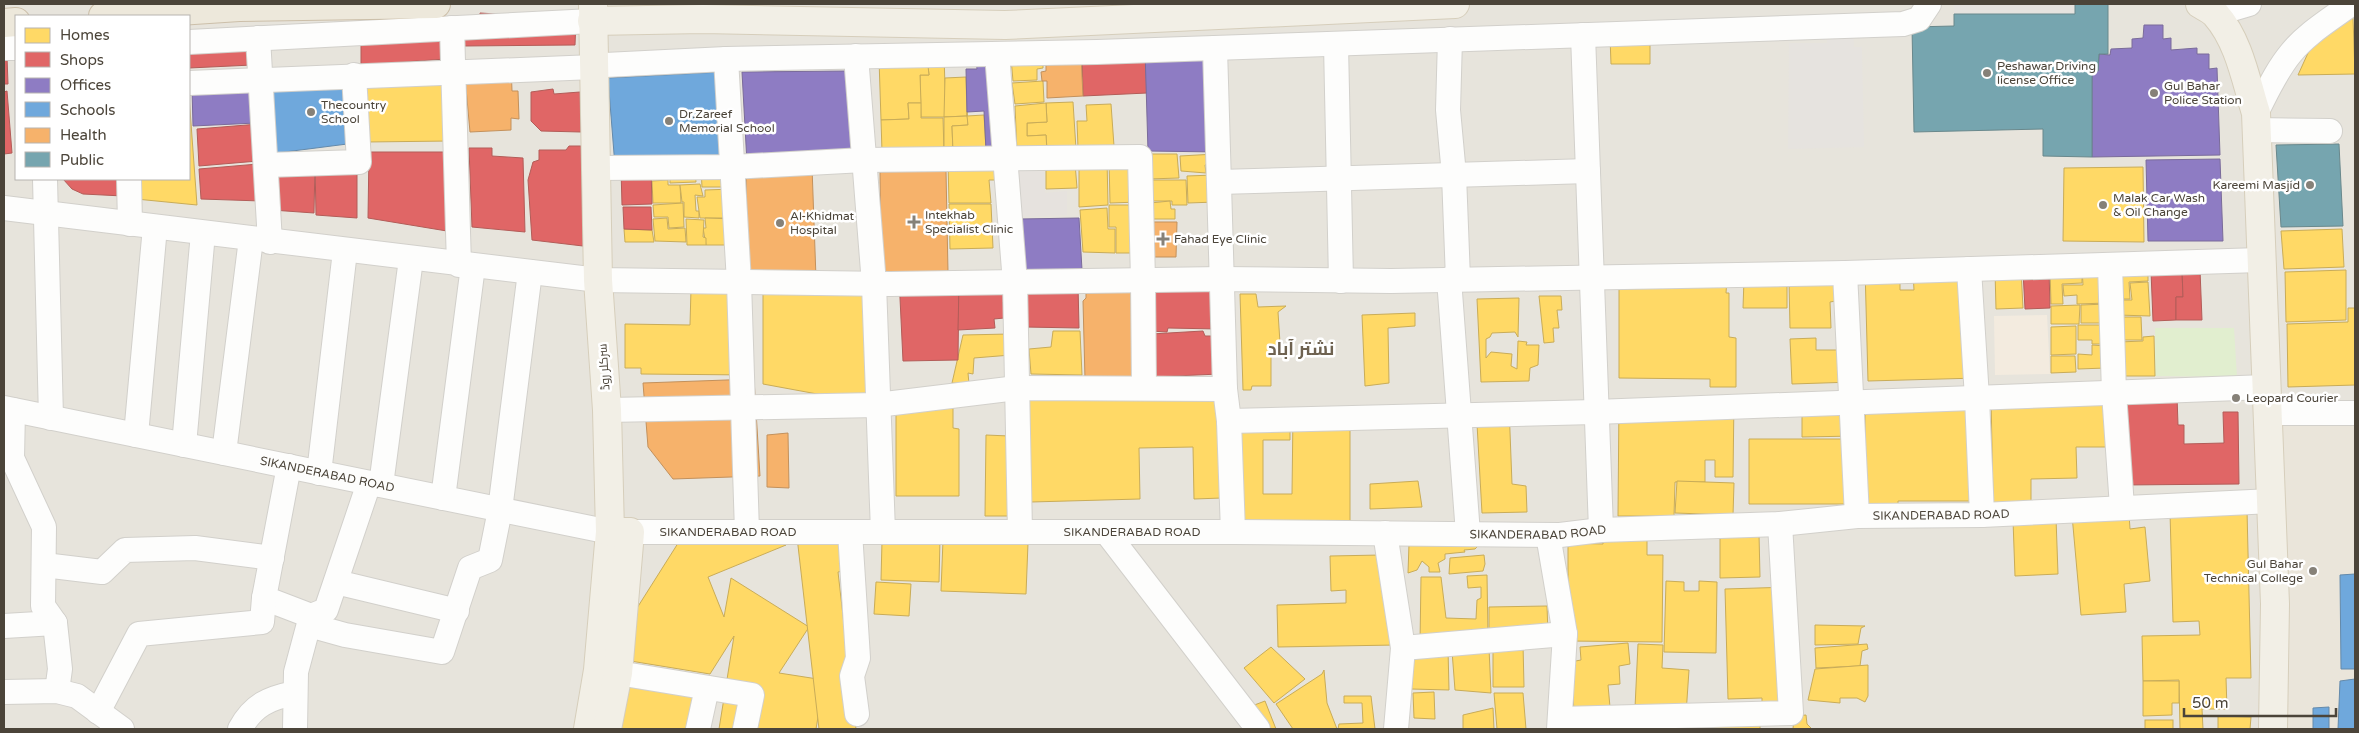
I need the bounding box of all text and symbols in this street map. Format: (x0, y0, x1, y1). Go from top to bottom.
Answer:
legend (15, 15, 190, 180)
text: Homes (60, 26, 110, 44)
text: Shops (60, 51, 104, 69)
place label: Peshawar Driving license Office (1997, 59, 2096, 87)
marker: Peshawar Driving license Office (1981, 67, 1993, 79)
text: Offices (60, 76, 111, 94)
place label: Gul Bahar Police Station (2164, 79, 2242, 107)
marker: Gul Bahar Police Station (2148, 87, 2160, 99)
place label: Thecountry School (321, 98, 387, 126)
text: Schools (60, 101, 116, 119)
marker: Thecountry School (305, 106, 317, 118)
place label: Dr.Zareef Memorial School (679, 107, 775, 135)
marker: Dr.Zareef Memorial School (663, 115, 675, 127)
text: Health (60, 126, 107, 144)
text: Public (60, 151, 104, 169)
place label: Kareemi Masjid (2212, 178, 2300, 192)
marker: Kareemi Masjid (2304, 179, 2316, 191)
place label: Malak Car Wash & Oil Change (2113, 191, 2205, 219)
marker: Malak Car Wash & Oil Change (2097, 199, 2109, 211)
place label: Intekhab Specialist Clinic (925, 208, 1013, 236)
place label: Al-Khidmat Hospital (790, 209, 855, 237)
marker: Intekhab Specialist Clinic (907, 215, 921, 229)
marker: Al-Khidmat Hospital (774, 217, 786, 229)
marker: Fahad Eye Clinic (1156, 232, 1170, 246)
place label: Fahad Eye Clinic (1174, 232, 1267, 246)
district label: نشتر آباد (1268, 338, 1334, 360)
street label: سرکلر روڈ (595, 343, 613, 391)
place label: Leopard Courier (2246, 391, 2339, 405)
marker: Leopard Courier (2230, 392, 2242, 404)
street label: SIKANDERABAD ROAD (259, 454, 396, 495)
street label: SIKANDERABAD ROAD (1873, 507, 2010, 523)
street label: SIKANDERABAD ROAD (1469, 523, 1606, 542)
street label: SIKANDERABAD ROAD (660, 525, 796, 539)
street label: SIKANDERABAD ROAD (1064, 525, 1200, 539)
place label: Gul Bahar Technical College (2204, 557, 2303, 585)
marker: Gul Bahar Technical College (2307, 565, 2319, 577)
scale bar (2184, 686, 2336, 718)
text: 50 m (2192, 694, 2229, 712)

